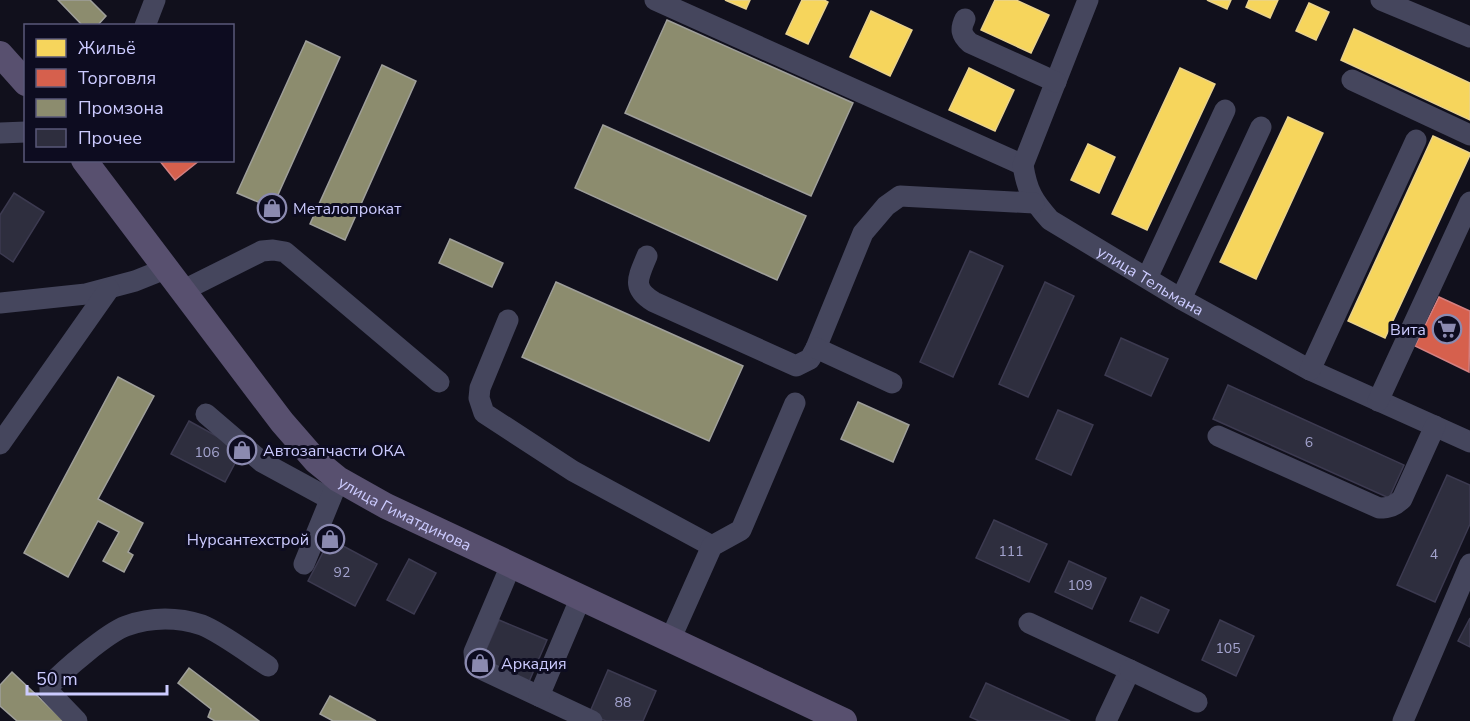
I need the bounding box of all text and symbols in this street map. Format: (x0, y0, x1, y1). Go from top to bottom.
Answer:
legend (24, 24, 234, 162)
text: Жильё (78, 36, 136, 60)
text: Торговля (78, 66, 156, 90)
text: Промзона (78, 96, 164, 120)
text: Прочее (78, 126, 142, 150)
shop icon: Металопрокат (256, 192, 288, 224)
place label: Металопрокат (293, 198, 402, 220)
street label: улица Тельмана (1092, 241, 1207, 321)
supermarket icon: Вита (1431, 313, 1463, 345)
place label: Вита (1390, 319, 1426, 341)
house number: 6 (1305, 433, 1313, 452)
shop icon: Автозапчасти ОКА (226, 434, 258, 466)
place label: Автозапчасти ОКА (263, 440, 405, 462)
house number: 106 (194, 443, 220, 462)
street label: улица Гиматдинова (334, 471, 475, 557)
shop icon: Нурсантехстрой (314, 523, 346, 555)
place label: Нурсантехстрой (187, 529, 309, 551)
house number: 111 (998, 542, 1024, 561)
house number: 4 (1430, 545, 1438, 564)
house number: 92 (334, 563, 350, 582)
house number: 109 (1067, 576, 1093, 595)
house number: 105 (1215, 639, 1241, 658)
shop icon: Аркадия (464, 647, 496, 679)
place label: Аркадия (501, 653, 567, 675)
scale bar (27, 658, 166, 696)
text: 50 m (36, 667, 78, 691)
house number: 88 (615, 693, 631, 712)

